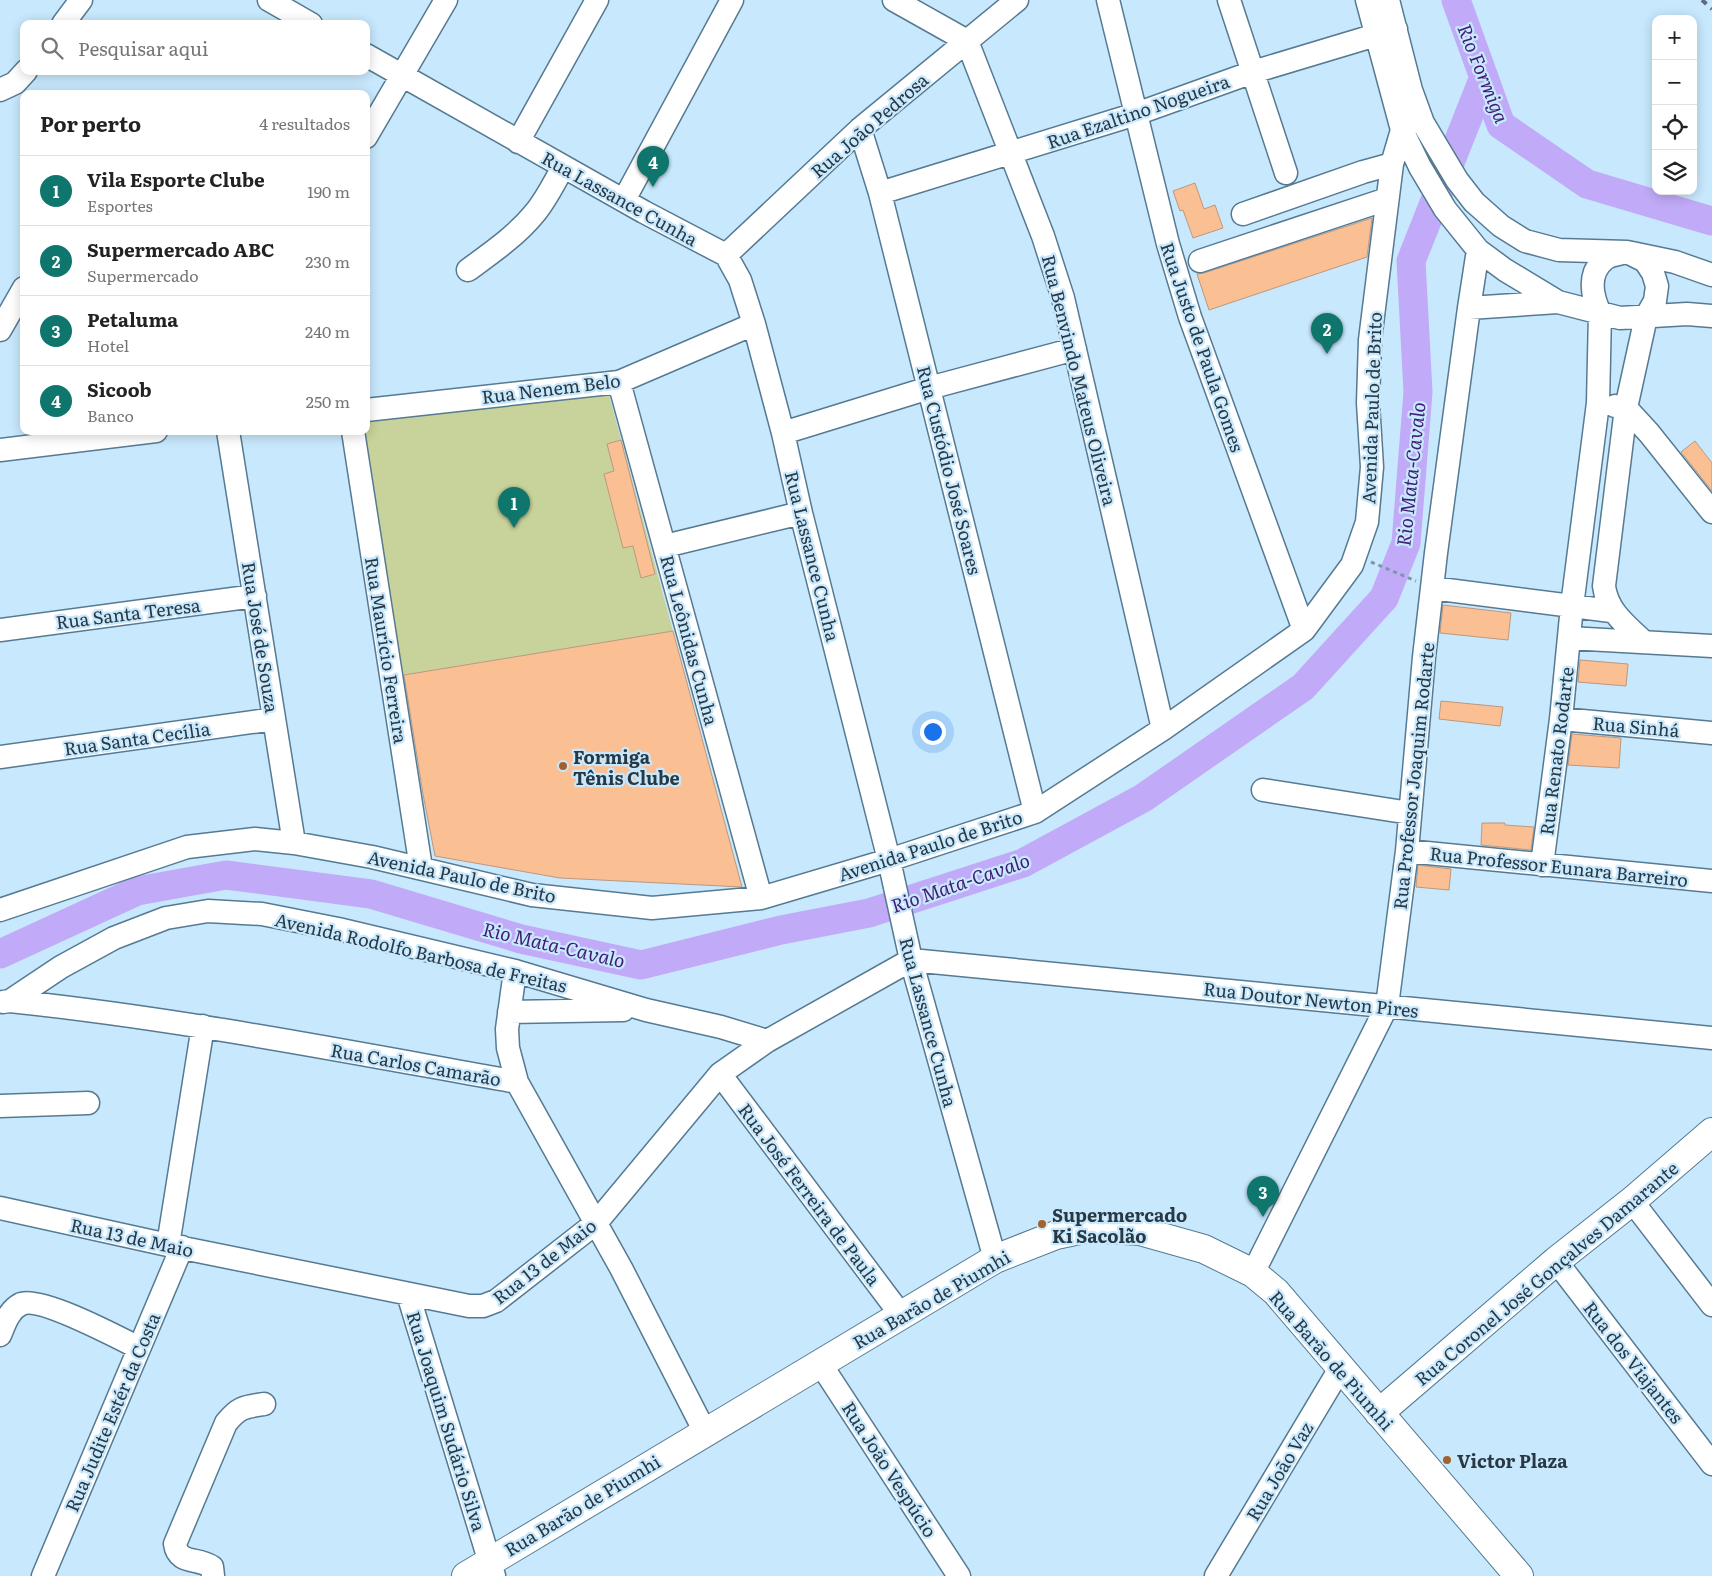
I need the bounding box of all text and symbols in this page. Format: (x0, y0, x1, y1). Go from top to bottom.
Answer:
map controls (1652, 15, 1697, 195)
button: + (1652, 15, 1697, 60)
water label: Rio Formiga (1451, 19, 1517, 127)
search box (20, 20, 370, 75)
icon: search (38, 34, 66, 62)
text: Pesquisar aqui (78, 34, 208, 62)
button: − (1652, 60, 1697, 105)
street label: Rua João Pedrosa (804, 66, 934, 184)
street label: Rua Ezaltino Nogueira (1043, 67, 1233, 155)
button: locate (1652, 105, 1697, 150)
text: Por perto (40, 107, 141, 138)
text: 4 resultados (259, 111, 350, 135)
street label: Rua Lassance Cunha (537, 144, 703, 252)
pin: 4 (637, 146, 669, 187)
button: layers (1652, 150, 1697, 195)
text: Vila Esporte Clube (87, 165, 265, 193)
text: 1 (53, 179, 59, 203)
text: 190 m (307, 179, 350, 203)
text: Esportes (87, 193, 153, 217)
text: Supermercado ABC (87, 235, 275, 263)
street label: Rua Justo de Paula Gomes (1154, 239, 1252, 455)
text: 2 (52, 249, 60, 273)
text: 230 m (305, 249, 350, 273)
street label: Rua Benvindo Mateus Oliveira (1036, 252, 1124, 509)
text: Supermercado (87, 263, 199, 287)
text: Petaluma (87, 305, 178, 333)
street label: Avenida Paulo de Brito (1354, 312, 1388, 504)
pin: 2 (1311, 313, 1343, 354)
text: 3 (52, 319, 60, 343)
text: 240 m (305, 319, 350, 343)
text: Hotel (87, 333, 129, 357)
street label: Rua Custódio José Soares (911, 363, 989, 577)
street label: Rua Nenem Belo (480, 366, 622, 410)
text: Sicoob (87, 375, 151, 403)
text: 4 (51, 389, 61, 413)
text: 250 m (306, 389, 350, 413)
water label: Rio Mata-Cavalo (1388, 400, 1432, 548)
text: Banco (87, 403, 134, 427)
street label: Rua Lassance Cunha (779, 468, 847, 644)
pin: 1 (498, 487, 530, 528)
street label: Rua Leônidas Cunha (654, 552, 726, 729)
street label: Rua Maurício Ferreira (359, 555, 415, 746)
street label: Rua José de Souza (236, 560, 286, 715)
street label: Rua Santa Teresa (54, 591, 202, 635)
street label: Rua Professor Joaquim Rodarte (1386, 641, 1440, 911)
street label: Rua Renato Rodarte (1532, 665, 1580, 837)
street label: Rua Sinhá (1591, 709, 1681, 743)
street label: Rua Santa Cecília (62, 714, 212, 762)
your location (920, 719, 946, 745)
place label: Formiga Tênis Clube (573, 743, 680, 791)
marker: Formiga Tênis Clube (557, 760, 569, 772)
street label: Avenida Paulo de Brito (834, 802, 1026, 888)
street label: Rua Professor Eunara Barreiro (1428, 839, 1690, 893)
street label: Avenida Paulo de Brito (365, 843, 559, 909)
water label: Rio Mata-Cavalo (887, 845, 1033, 919)
street label: Avenida Rodolfo Barbosa de Freitas (272, 905, 570, 999)
water label: Rio Mata-Cavalo (480, 914, 628, 974)
street label: Rua Lassance Cunha (893, 934, 965, 1110)
street label: Rua Doutor Newton Pires (1202, 974, 1420, 1024)
street label: Rua Carlos Camarão (329, 1036, 503, 1092)
street label: Rua José Ferreira de Paula (732, 1097, 888, 1291)
street label: Rua Coronel José Gonçalves Damarante (1408, 1154, 1684, 1392)
pin: 3 (1247, 1176, 1279, 1217)
place label: Supermercado Ki Sacolão (1052, 1201, 1187, 1249)
street label: Rua 13 de Maio (68, 1211, 196, 1263)
street label: Rua 13 de Maio (486, 1212, 602, 1310)
marker: Supermercado Ki Sacolão (1036, 1218, 1048, 1230)
street label: Rua Barão de Piumhi (847, 1243, 1015, 1355)
street label: Rua Barão de Piumhi (1263, 1284, 1401, 1436)
street label: Rua dos Viajantes (1578, 1295, 1690, 1429)
street label: Rua Judite Estér da Costa (58, 1308, 166, 1516)
street label: Rua Joaquim Sudário Silva (401, 1308, 493, 1535)
street label: Rua João Vespúcio (836, 1396, 944, 1542)
street label: Rua João Vaz (1239, 1416, 1319, 1526)
place label: Victor Plaza (1457, 1447, 1568, 1474)
street label: Rua Barão de Piumhi (499, 1448, 665, 1562)
marker: Victor Plaza (1441, 1454, 1453, 1466)

